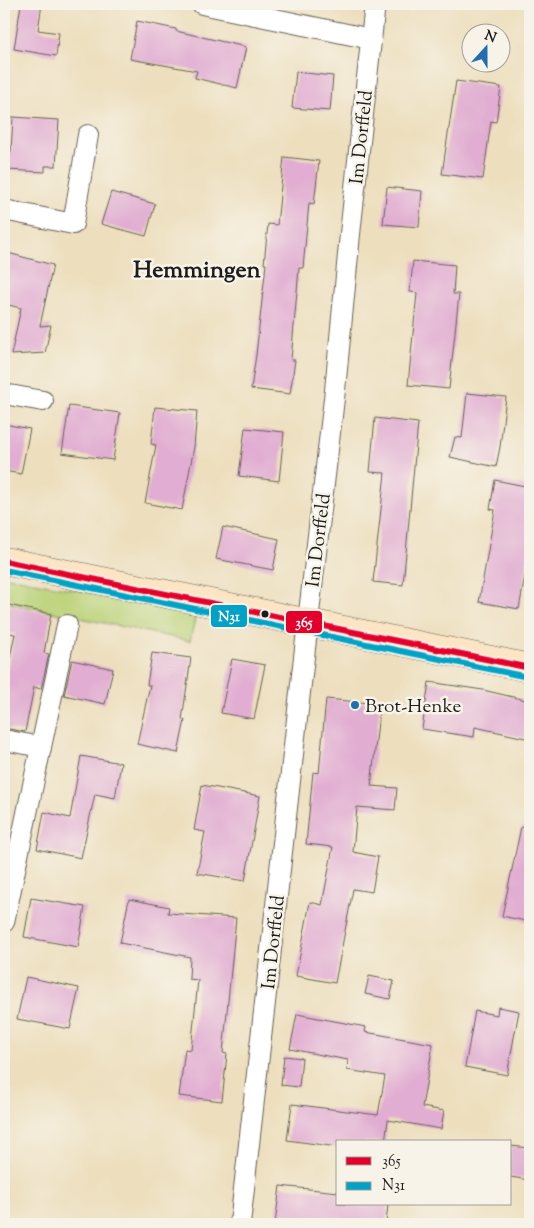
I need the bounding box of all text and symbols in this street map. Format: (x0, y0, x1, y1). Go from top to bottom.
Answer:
north arrow (462, 22, 512, 72)
text: N (481, 26, 499, 49)
street label: Im Dorffeld (344, 89, 381, 186)
district label: Hemmingen (133, 254, 262, 288)
street label: Im Dorffeld (300, 492, 339, 589)
line badge: N31 (210, 604, 248, 628)
text: N31 (218, 608, 240, 628)
unlabelled marker (260, 609, 270, 619)
line badge: 365 (285, 610, 323, 634)
text: 365 (295, 614, 313, 634)
place label: Brot-Henke (365, 694, 461, 721)
marker: Brot-Henke (349, 699, 361, 711)
street label: Im Dorffeld (256, 894, 293, 991)
legend (336, 1140, 512, 1206)
text: 365 (382, 1152, 401, 1173)
text: N31 (382, 1176, 405, 1197)

